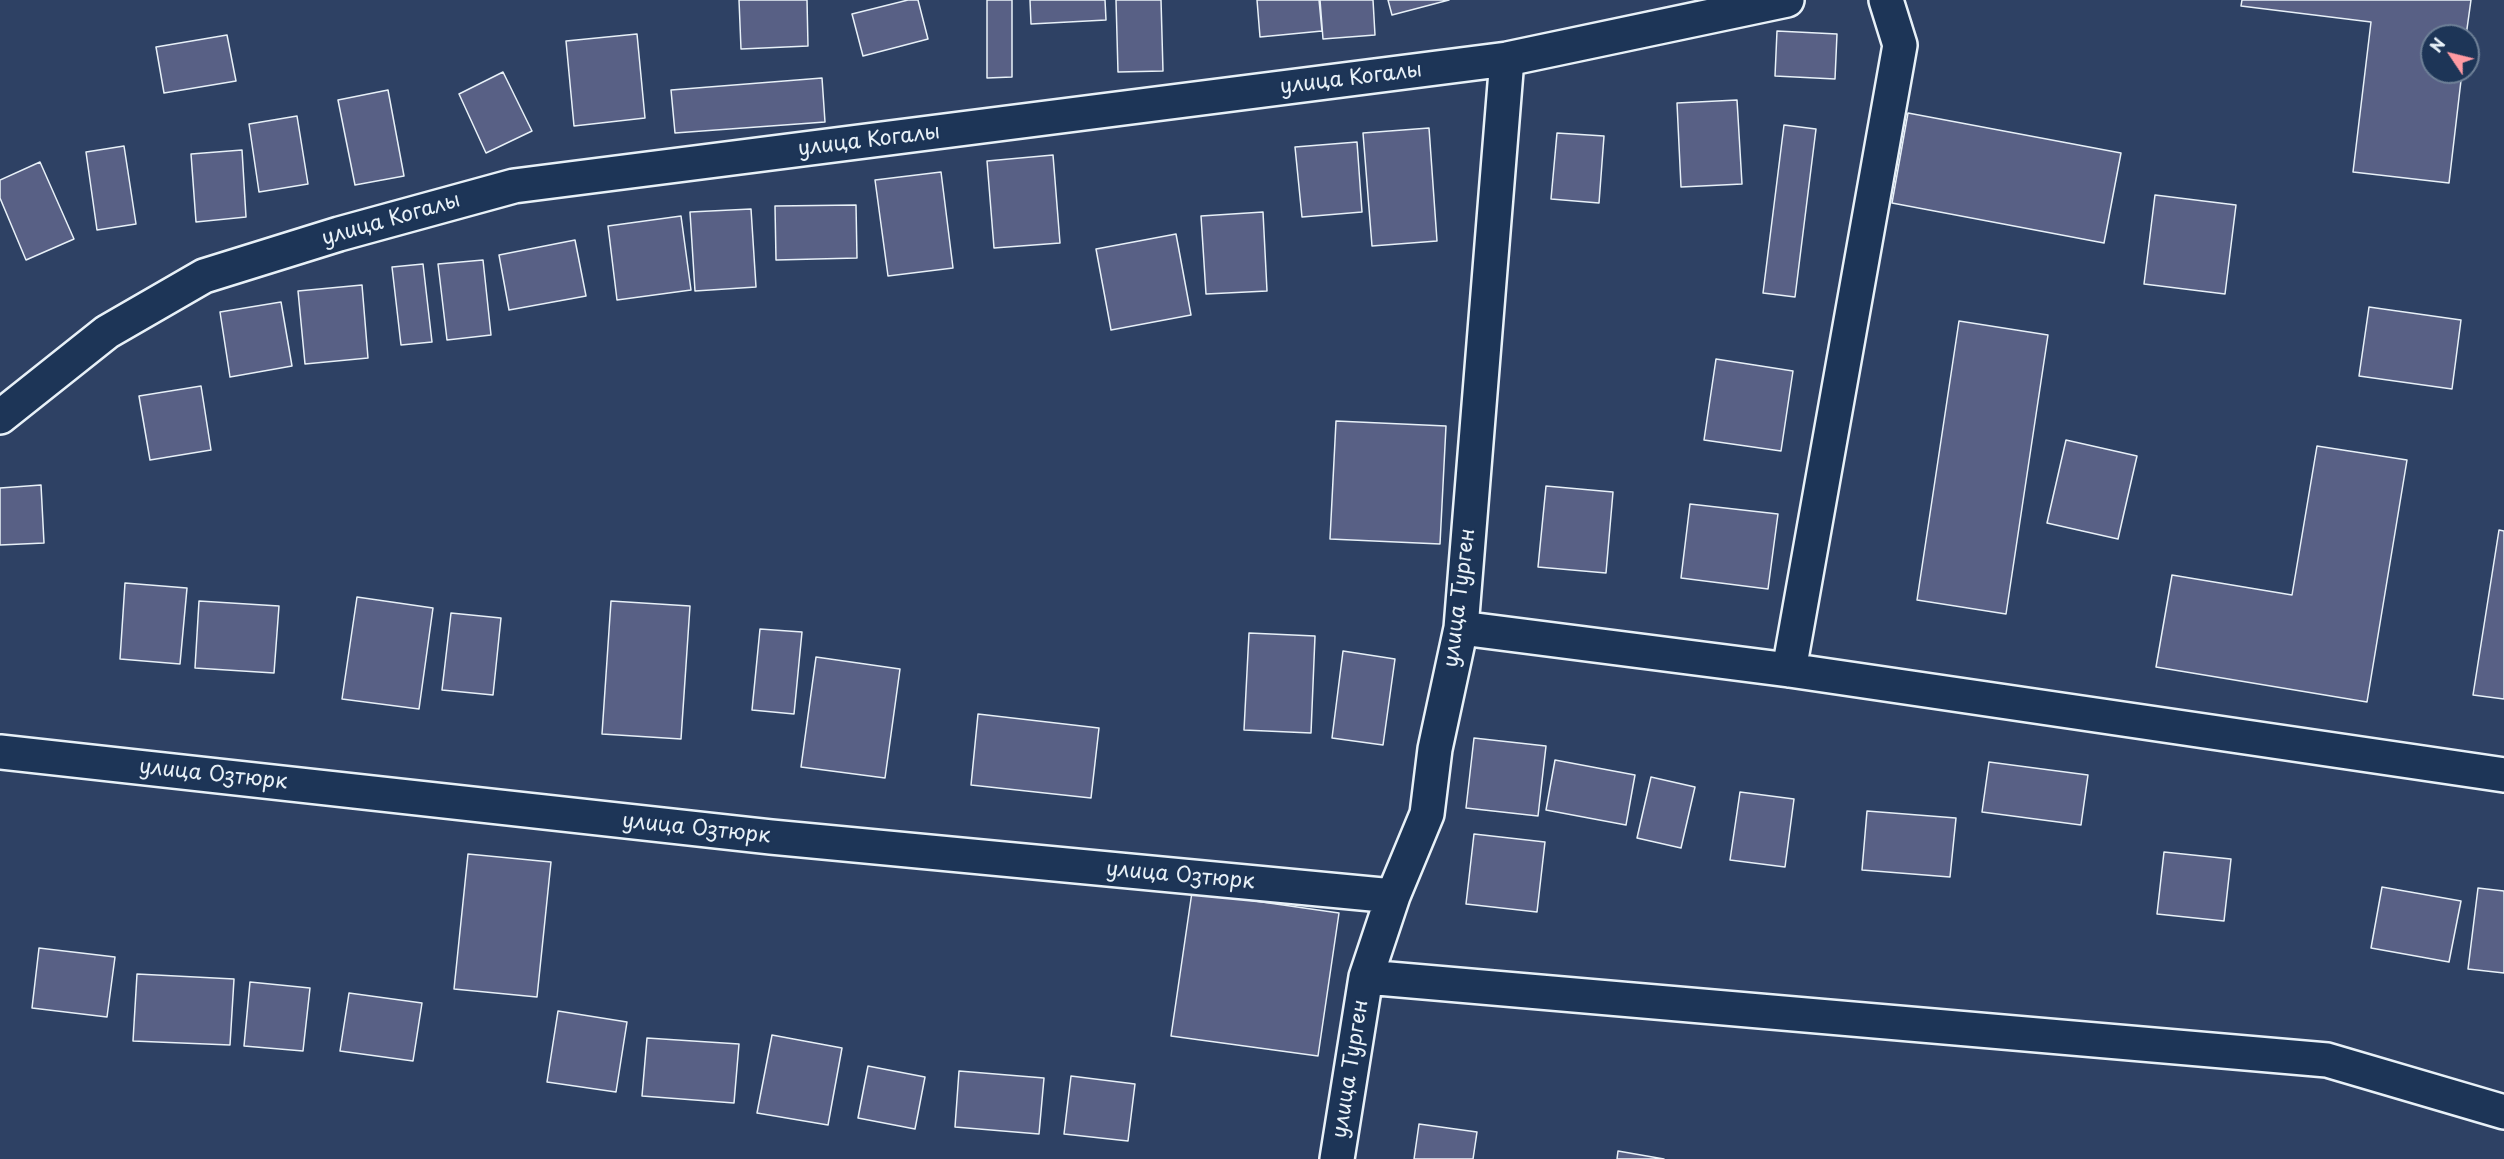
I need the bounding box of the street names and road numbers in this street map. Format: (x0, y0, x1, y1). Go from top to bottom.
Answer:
street label: улица Когалы (1279, 58, 1423, 100)
street label: улица Когалы (797, 120, 941, 162)
street label: улица Когалы (319, 188, 463, 252)
street label: улица Турген (1439, 527, 1481, 669)
street label: улица Озтюрк (138, 755, 288, 795)
street label: улица Озтюрк (621, 809, 771, 849)
street label: улица Озтюрк (1105, 857, 1255, 895)
street label: улица Турген (1328, 998, 1374, 1140)

